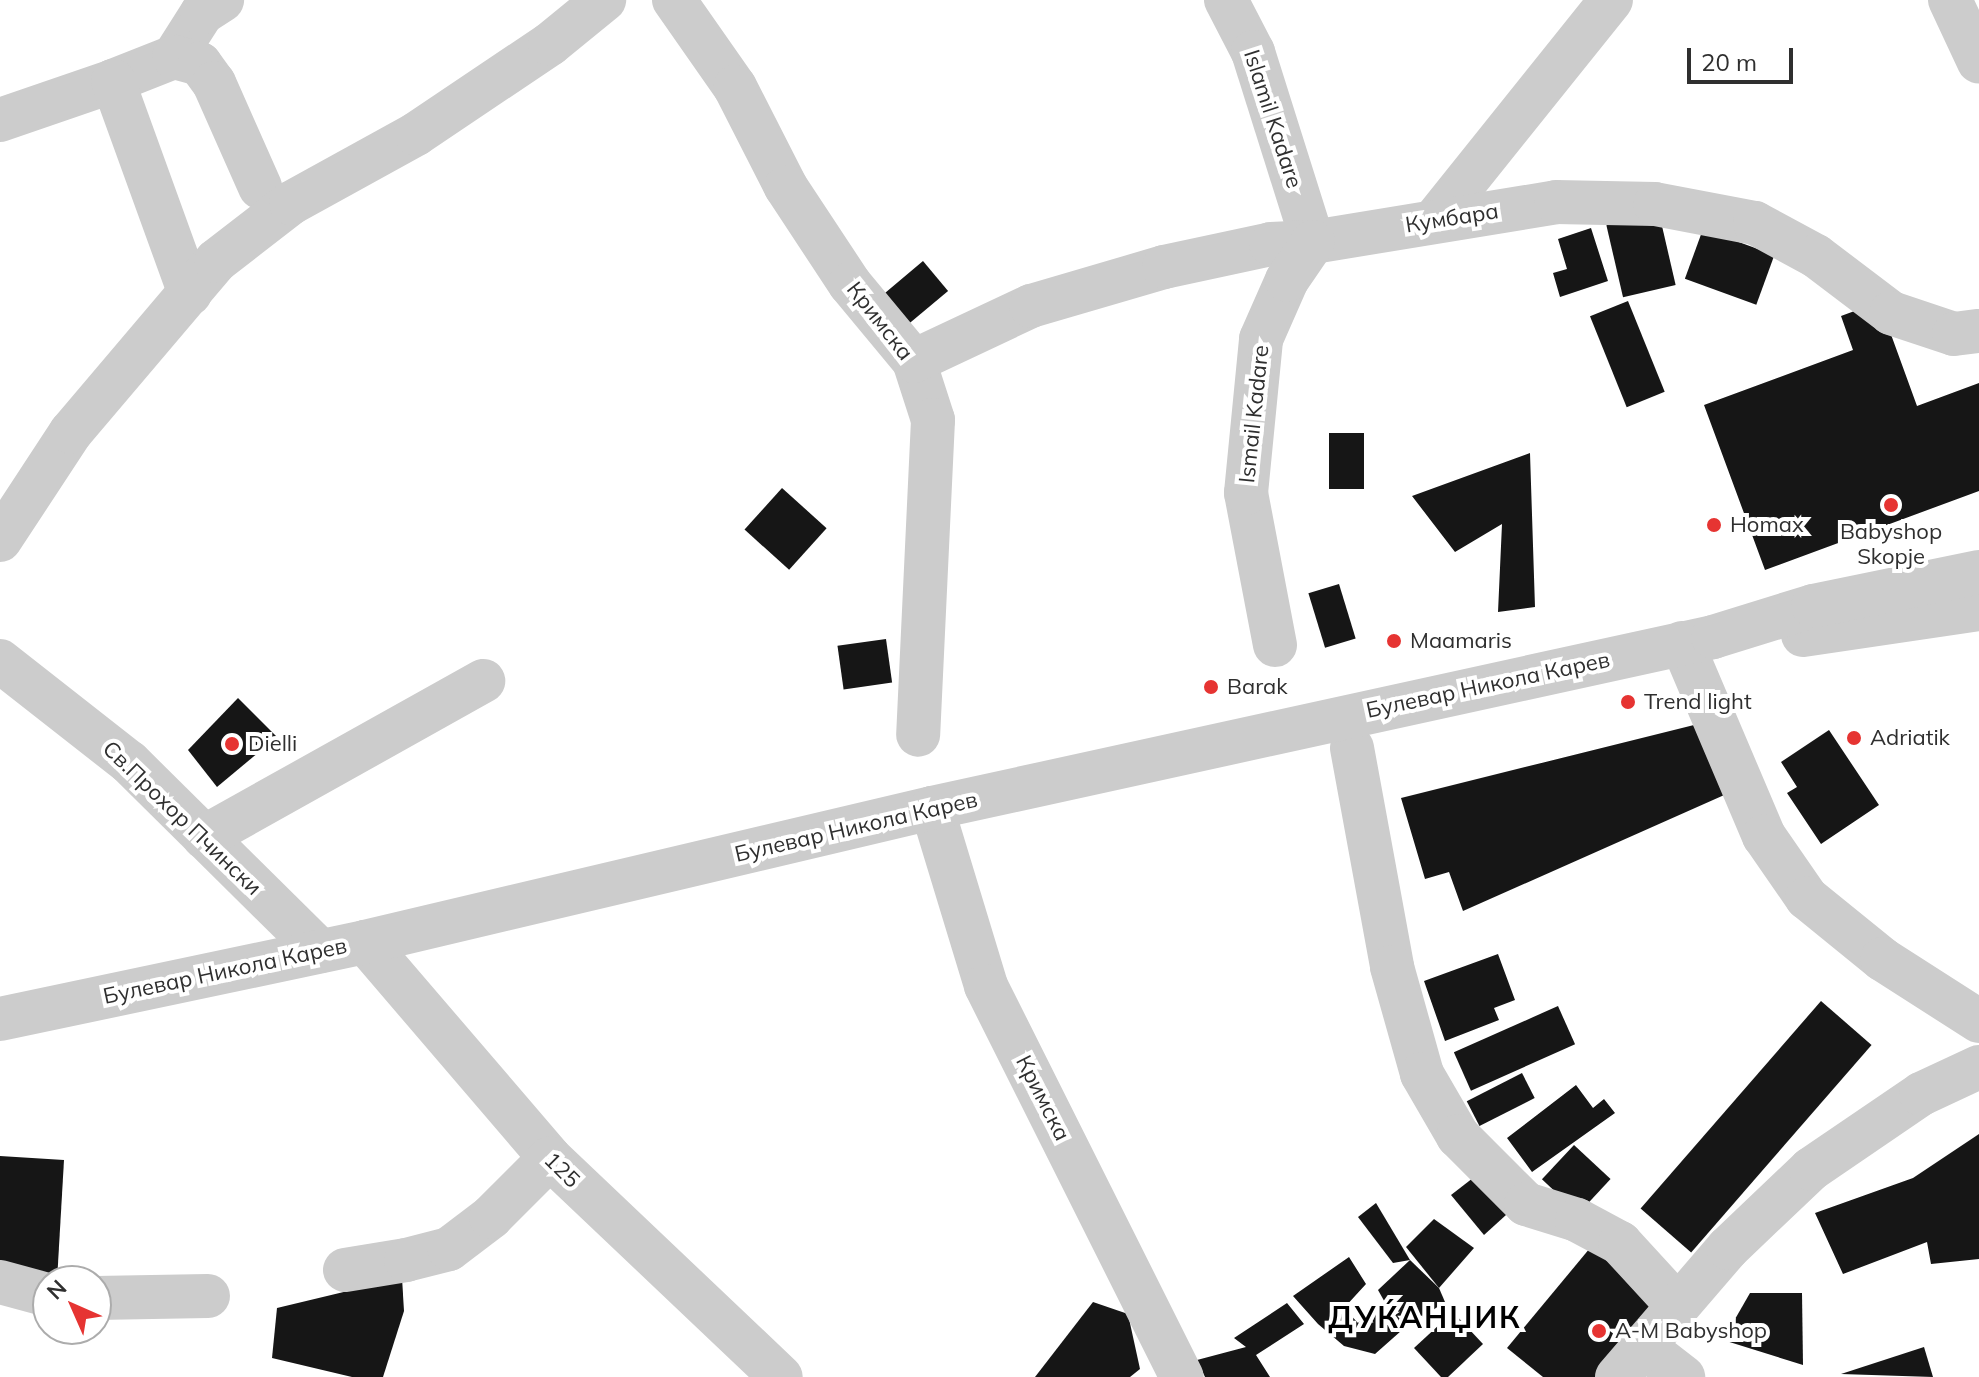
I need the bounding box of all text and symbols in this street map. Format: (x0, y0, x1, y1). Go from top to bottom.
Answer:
scale bar (1691, 32, 1797, 82)
street label: Islamil Kadare (1238, 46, 1308, 192)
text: 20 m (1701, 47, 1757, 77)
street label: Кумбара (1404, 198, 1500, 238)
street label: Кримска (841, 277, 919, 365)
street label: Ismail Kadare (1234, 344, 1274, 484)
marker: Babyshop Skopje (1882, 496, 1900, 514)
place label: Homax (1730, 512, 1804, 538)
marker: Homax (1705, 516, 1723, 534)
place label: Babyshop Skopje (1840, 518, 1942, 570)
place label: Maamaris (1410, 628, 1512, 654)
marker: Maamaris (1385, 632, 1403, 650)
street label: Булевар Никола Карев (1364, 646, 1612, 724)
place label: Barak (1227, 674, 1288, 700)
marker: Barak (1202, 678, 1220, 696)
place label: Trend light (1644, 689, 1752, 715)
marker: Trend light (1619, 693, 1637, 711)
place label: Adriatik (1870, 725, 1950, 751)
marker: Adriatik (1845, 729, 1863, 747)
place label: Dielli (248, 731, 297, 757)
street label: Св.Прохор Пчински (97, 735, 267, 901)
marker: Dielli (223, 735, 241, 753)
street label: Булевар Никола Карев (732, 786, 980, 868)
street label: Булевар Никола Карев (101, 932, 349, 1010)
street label: Кримска (1010, 1051, 1076, 1145)
street label: 125 (539, 1147, 585, 1193)
north arrow (32, 1265, 112, 1345)
text: N (41, 1274, 72, 1305)
district label: ДУЌАНЏИК (1328, 1299, 1522, 1335)
place label: A-M Babyshop (1615, 1318, 1767, 1344)
marker: A-M Babyshop (1590, 1322, 1608, 1340)

